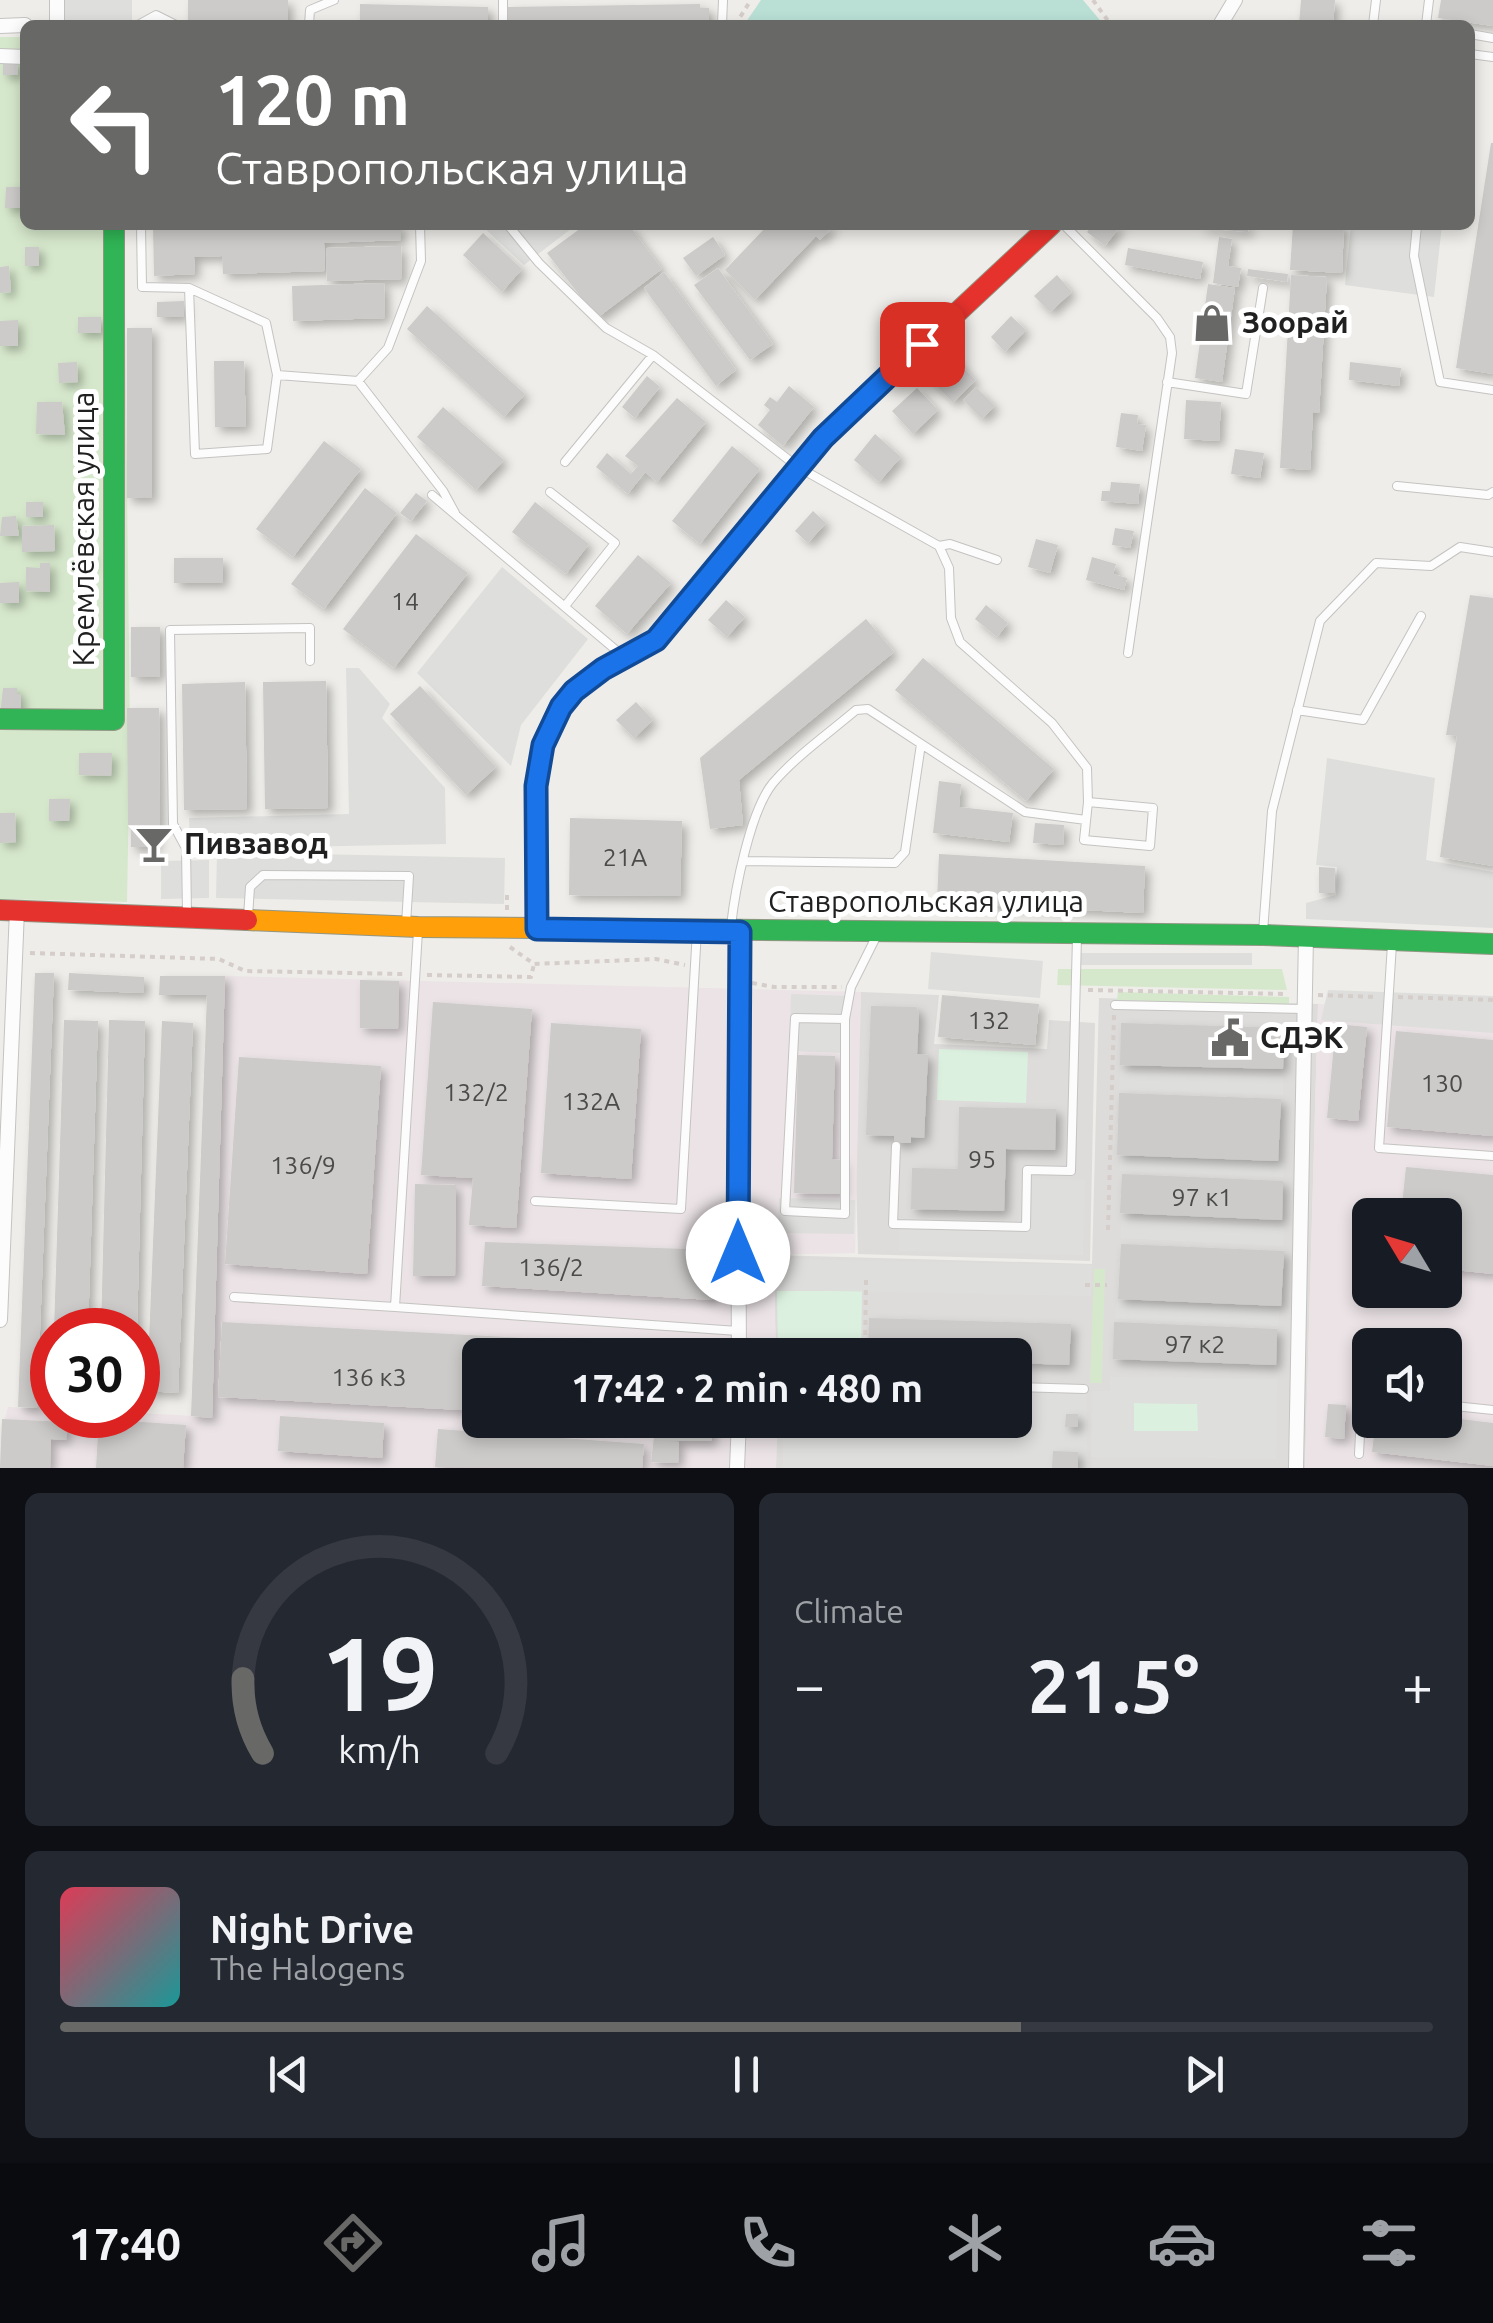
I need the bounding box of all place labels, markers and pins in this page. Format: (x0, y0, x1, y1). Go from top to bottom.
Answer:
pin (880, 302, 965, 387)
shop icon: Зоорай (1191, 302, 1233, 344)
place label: Зоорай (1242, 305, 1349, 339)
bar icon: Пивзавод (133, 823, 175, 865)
place label: Пивзавод (184, 826, 328, 860)
public building icon: СДЭК (1209, 1017, 1251, 1059)
place label: СДЭК (1260, 1020, 1343, 1054)

